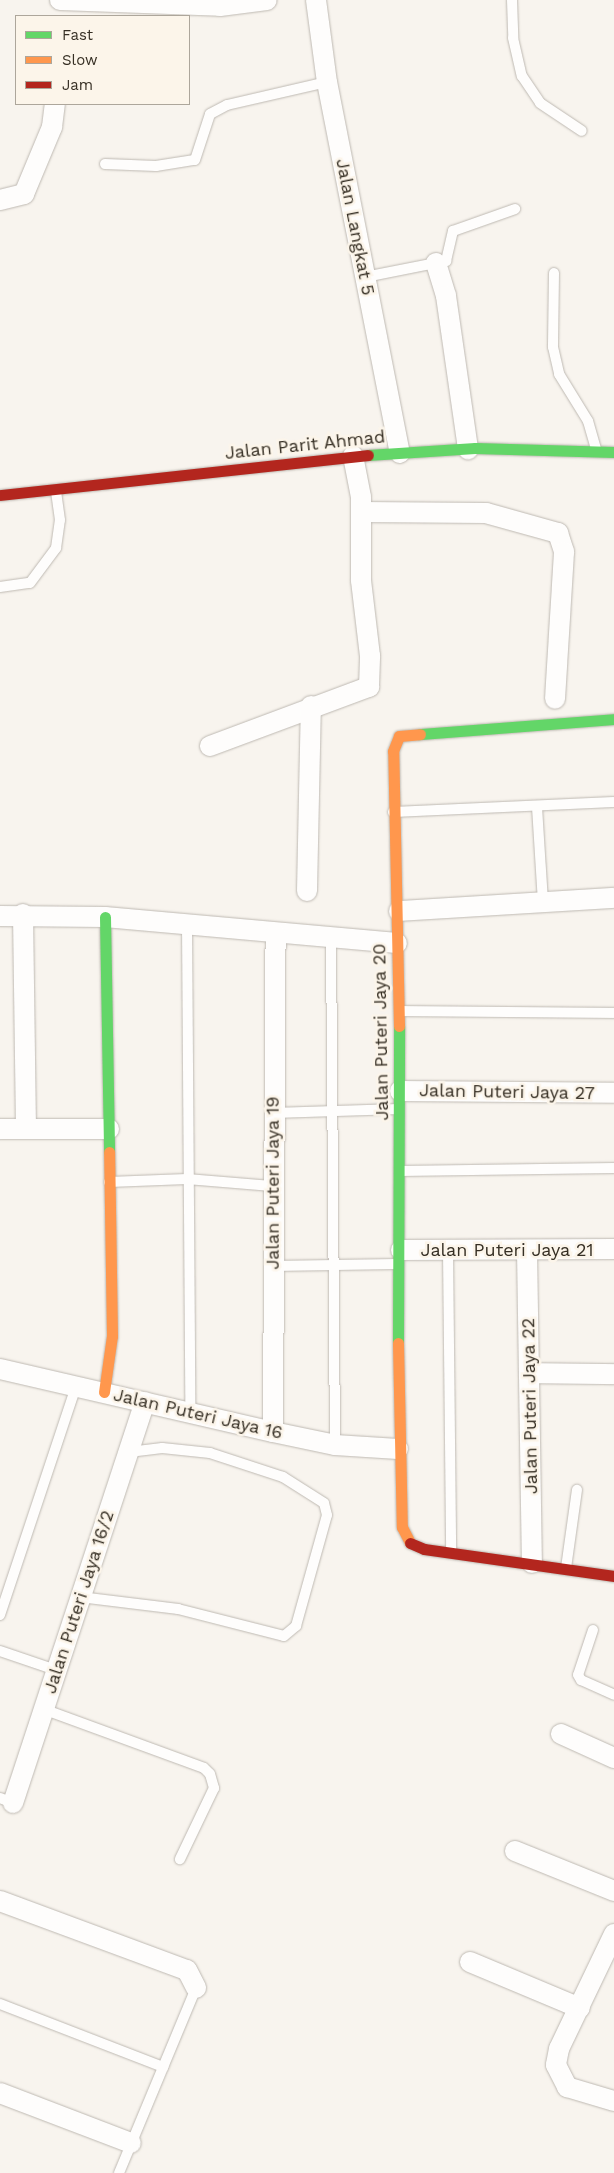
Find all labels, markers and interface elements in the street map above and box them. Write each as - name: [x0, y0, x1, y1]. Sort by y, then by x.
- legend: [15, 15, 190, 105]
- text: Fast: [62, 26, 93, 44]
- text: Slow: [62, 51, 98, 69]
- text: Jam: [62, 76, 93, 94]
- street label: Jalan Langkat 5: [331, 157, 379, 297]
- street label: Jalan Parit Ahmad: [223, 426, 387, 464]
- street label: Jalan Puteri Jaya 20: [369, 943, 393, 1121]
- street label: Jalan Puteri Jaya 27: [419, 1080, 595, 1104]
- street label: Jalan Puteri Jaya 19: [262, 1096, 284, 1270]
- street label: Jalan Puteri Jaya 21: [420, 1239, 594, 1261]
- street label: Jalan Puteri Jaya 22: [518, 1317, 542, 1495]
- street label: Jalan Puteri Jaya 16: [111, 1384, 285, 1444]
- street label: Jalan Puteri Jaya 16/2: [39, 1507, 119, 1697]

